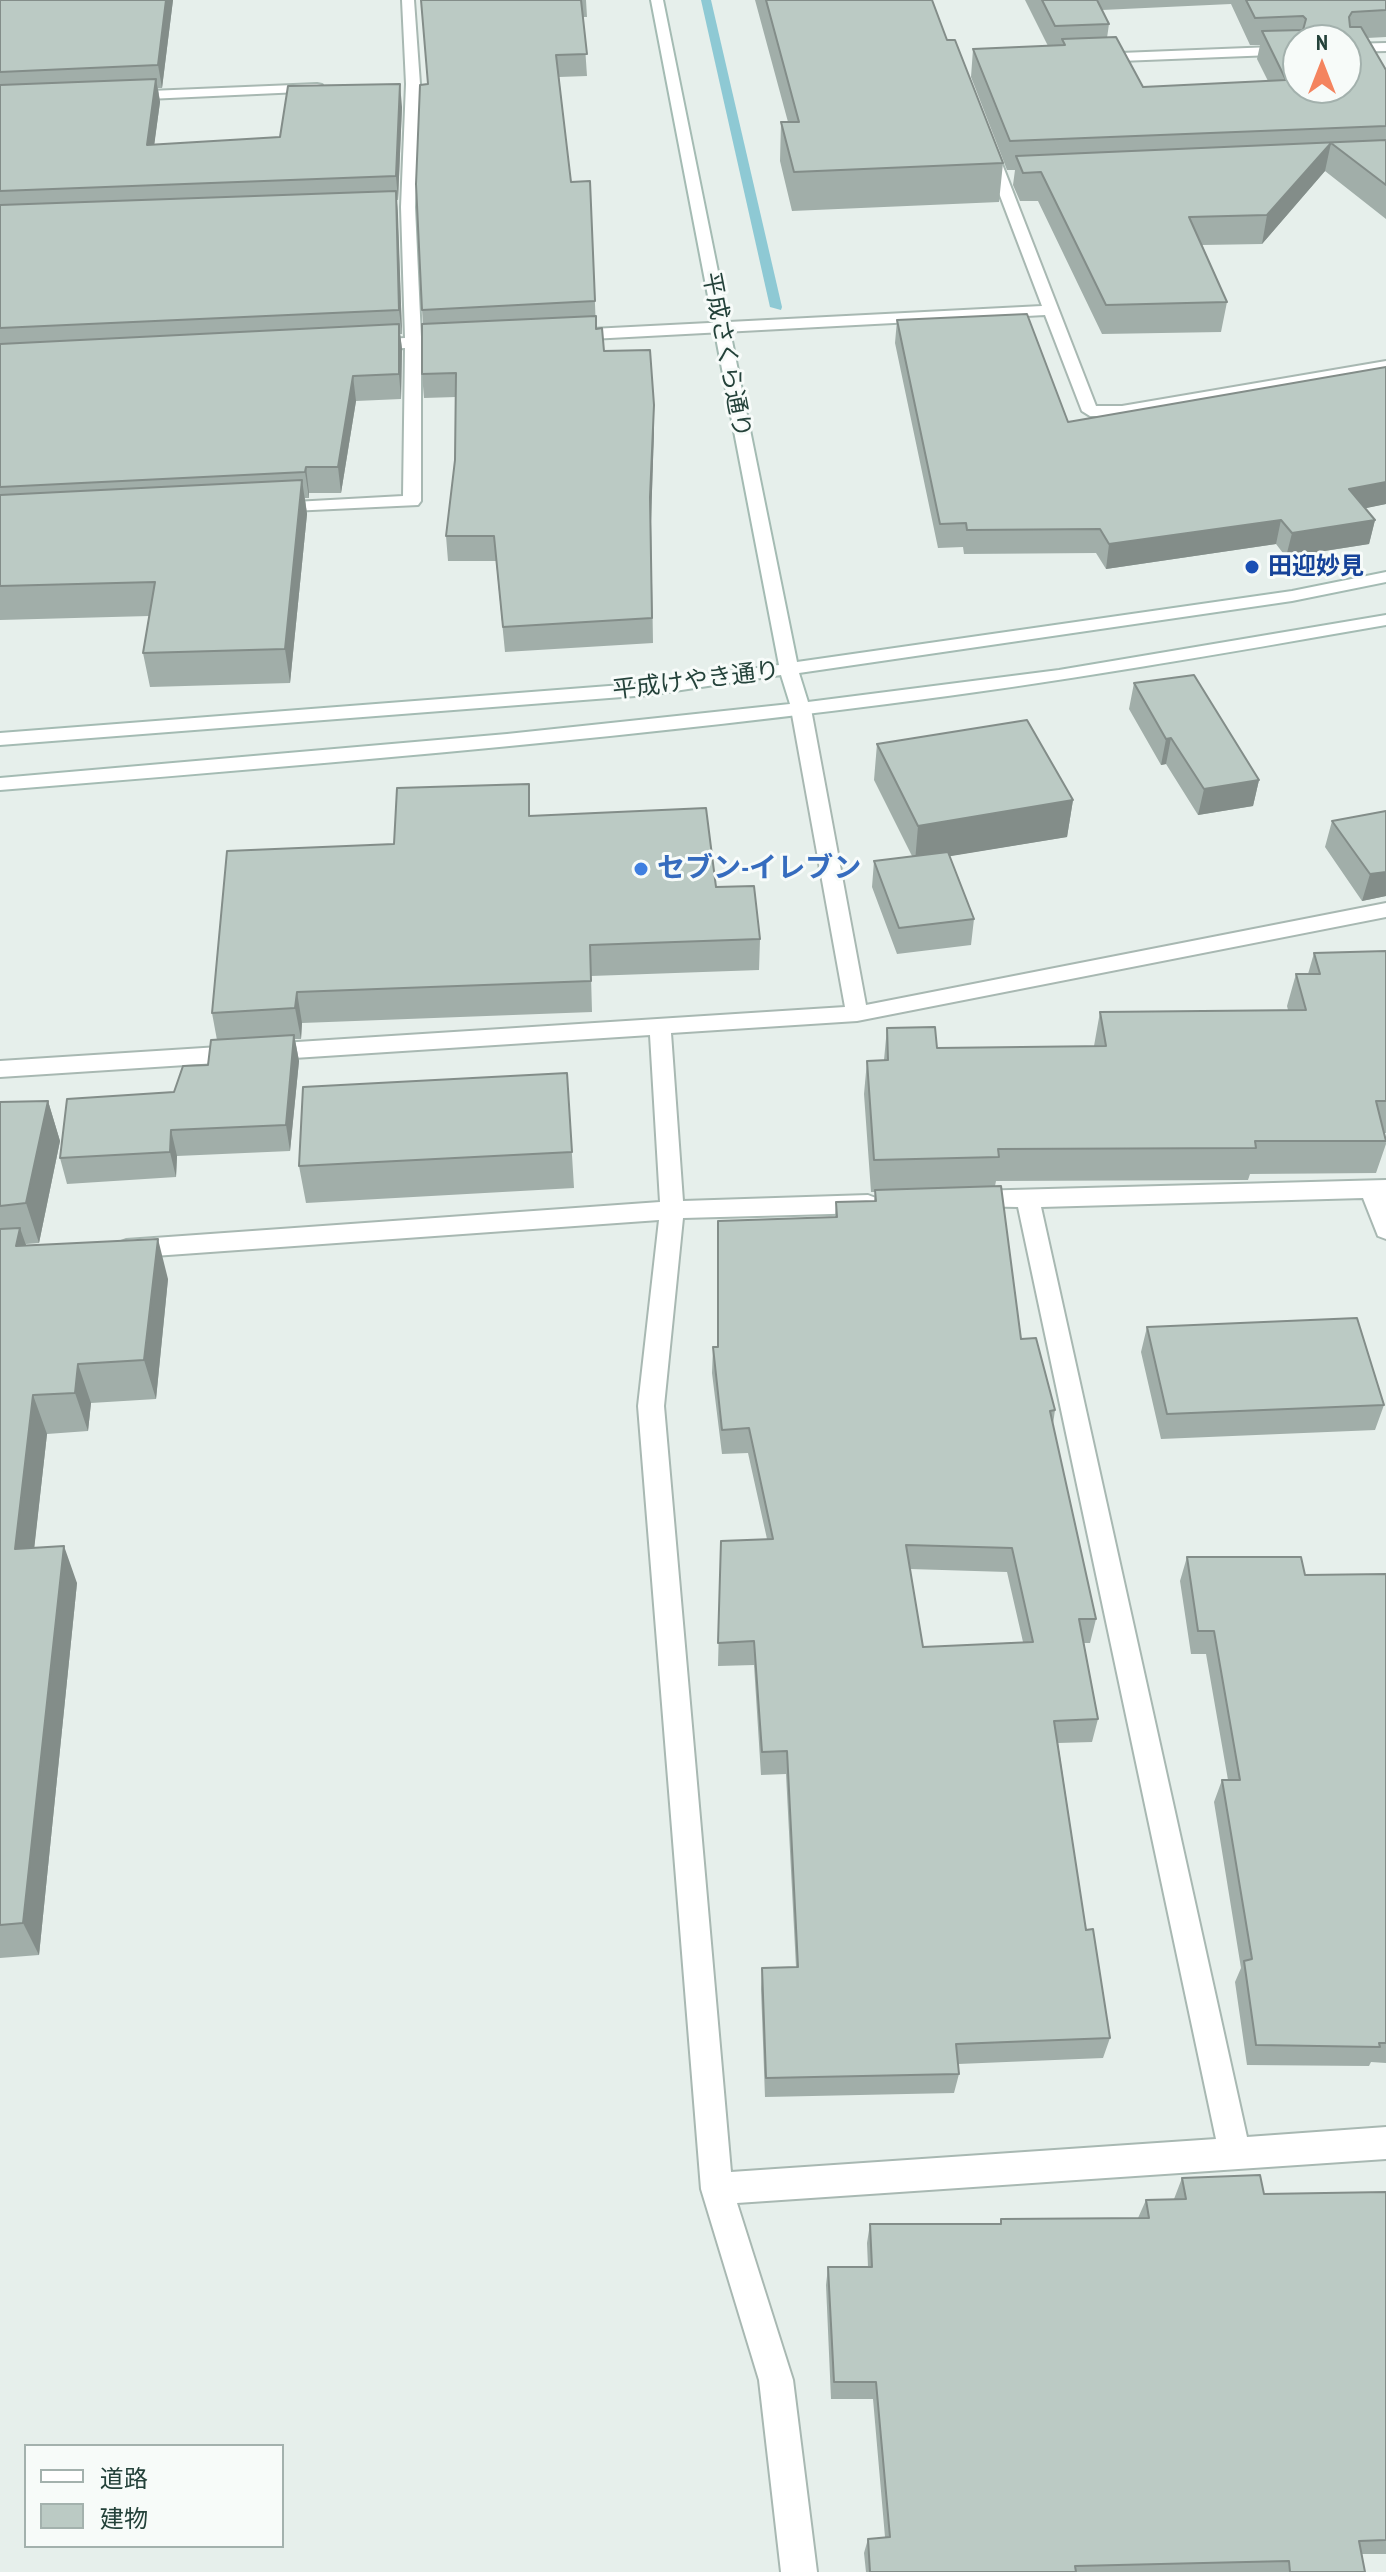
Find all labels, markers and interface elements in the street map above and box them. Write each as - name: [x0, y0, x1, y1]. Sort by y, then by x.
- north arrow: [1282, 24, 1362, 104]
- text: N: [1316, 28, 1328, 56]
- street label: 平成さくら通り: [696, 270, 756, 440]
- place label: 田迎妙見: [1268, 553, 1364, 581]
- marker: 田迎妙見: [1243, 558, 1261, 576]
- street label: 平成けやき通り: [611, 656, 781, 706]
- place label: セブン-イレブン: [657, 852, 861, 886]
- marker: セブン-イレブン: [632, 860, 650, 878]
- legend: [24, 2444, 284, 2548]
- text: 道路: [100, 2463, 148, 2494]
- text: 建物: [100, 2503, 148, 2534]

